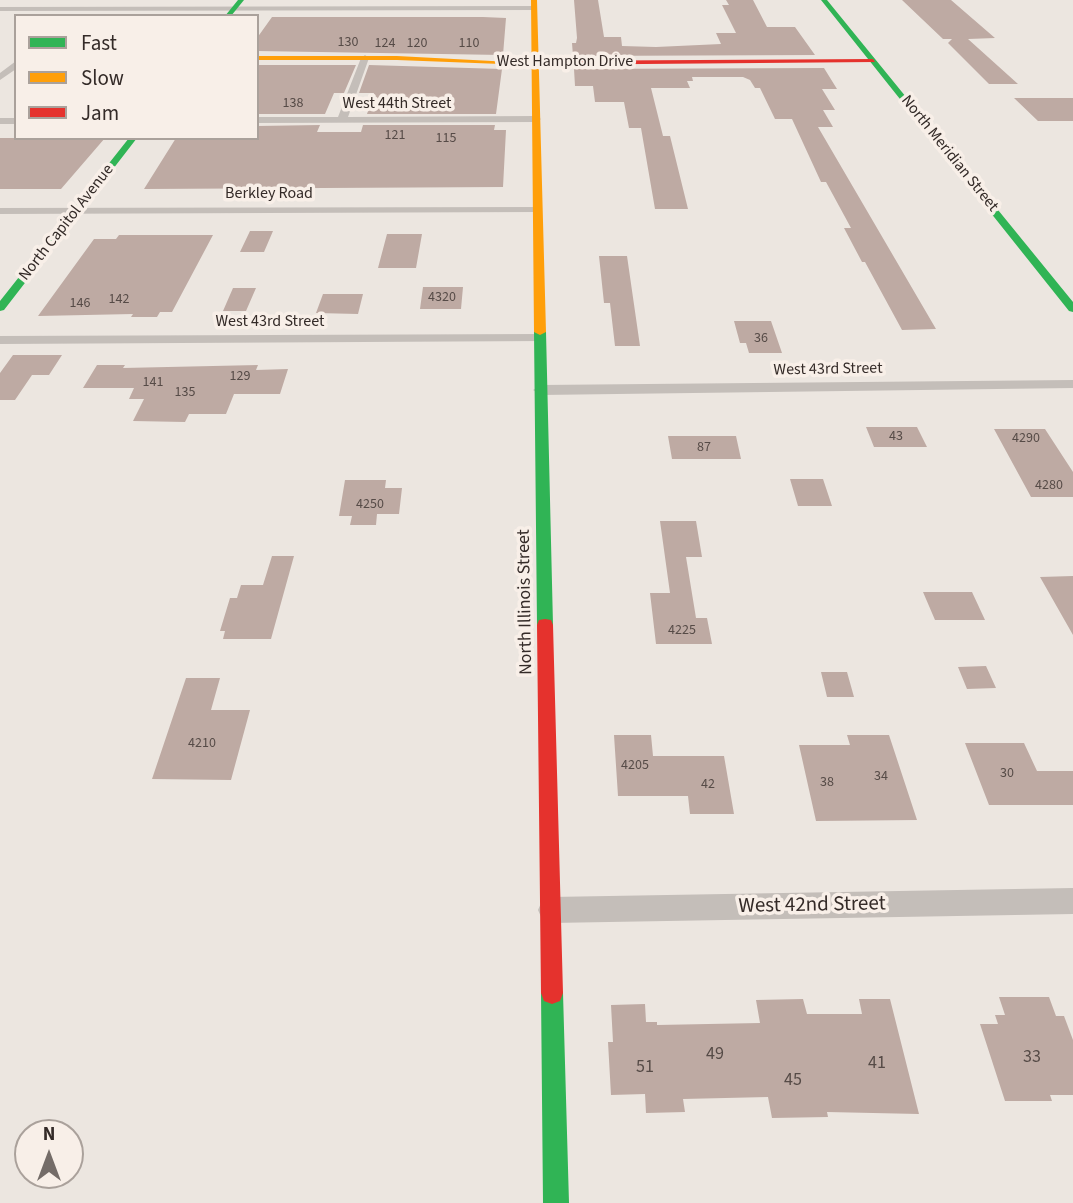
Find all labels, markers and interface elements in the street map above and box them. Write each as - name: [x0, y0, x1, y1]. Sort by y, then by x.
- legend: [14, 14, 259, 140]
- text: Fast: [81, 28, 117, 58]
- house number: 130: [338, 35, 358, 51]
- house number: 124: [375, 36, 395, 52]
- house number: 120: [407, 36, 427, 52]
- house number: 110: [459, 36, 479, 52]
- street label: West Hampton Drive: [497, 52, 633, 72]
- text: Slow: [81, 63, 124, 93]
- street label: North Meridian Street: [896, 92, 1002, 216]
- street label: West 44th Street: [343, 94, 451, 114]
- house number: 138: [283, 96, 303, 112]
- text: Jam: [81, 98, 119, 128]
- house number: 121: [385, 128, 405, 144]
- house number: 115: [436, 131, 456, 147]
- street label: North Capitol Avenue: [16, 161, 118, 285]
- street label: Berkley Road: [225, 184, 313, 204]
- house number: 4320: [428, 290, 456, 306]
- house number: 142: [109, 292, 129, 308]
- house number: 146: [70, 296, 90, 312]
- street label: West 43rd Street: [216, 312, 324, 332]
- house number: 36: [754, 331, 768, 347]
- street label: West 43rd Street: [773, 359, 883, 381]
- house number: 129: [230, 369, 250, 385]
- house number: 141: [143, 375, 163, 391]
- house number: 135: [175, 385, 195, 401]
- house number: 43: [889, 429, 903, 445]
- house number: 4290: [1012, 431, 1040, 447]
- house number: 87: [697, 440, 711, 456]
- house number: 4280: [1035, 478, 1063, 494]
- house number: 4250: [356, 497, 384, 513]
- street label: North Illinois Street: [514, 529, 538, 675]
- house number: 4225: [668, 623, 696, 639]
- house number: 4210: [188, 736, 216, 752]
- house number: 4205: [621, 758, 649, 774]
- house number: 30: [1000, 766, 1014, 782]
- house number: 34: [874, 769, 888, 785]
- house number: 38: [820, 775, 834, 791]
- house number: 42: [701, 777, 715, 793]
- street label: West 42nd Street: [738, 892, 886, 920]
- house number: 49: [706, 1044, 724, 1066]
- house number: 33: [1023, 1047, 1041, 1069]
- house number: 41: [868, 1053, 886, 1075]
- house number: 51: [636, 1057, 654, 1079]
- house number: 45: [784, 1070, 802, 1092]
- north arrow: [14, 1119, 84, 1189]
- text: N: [43, 1121, 55, 1148]

